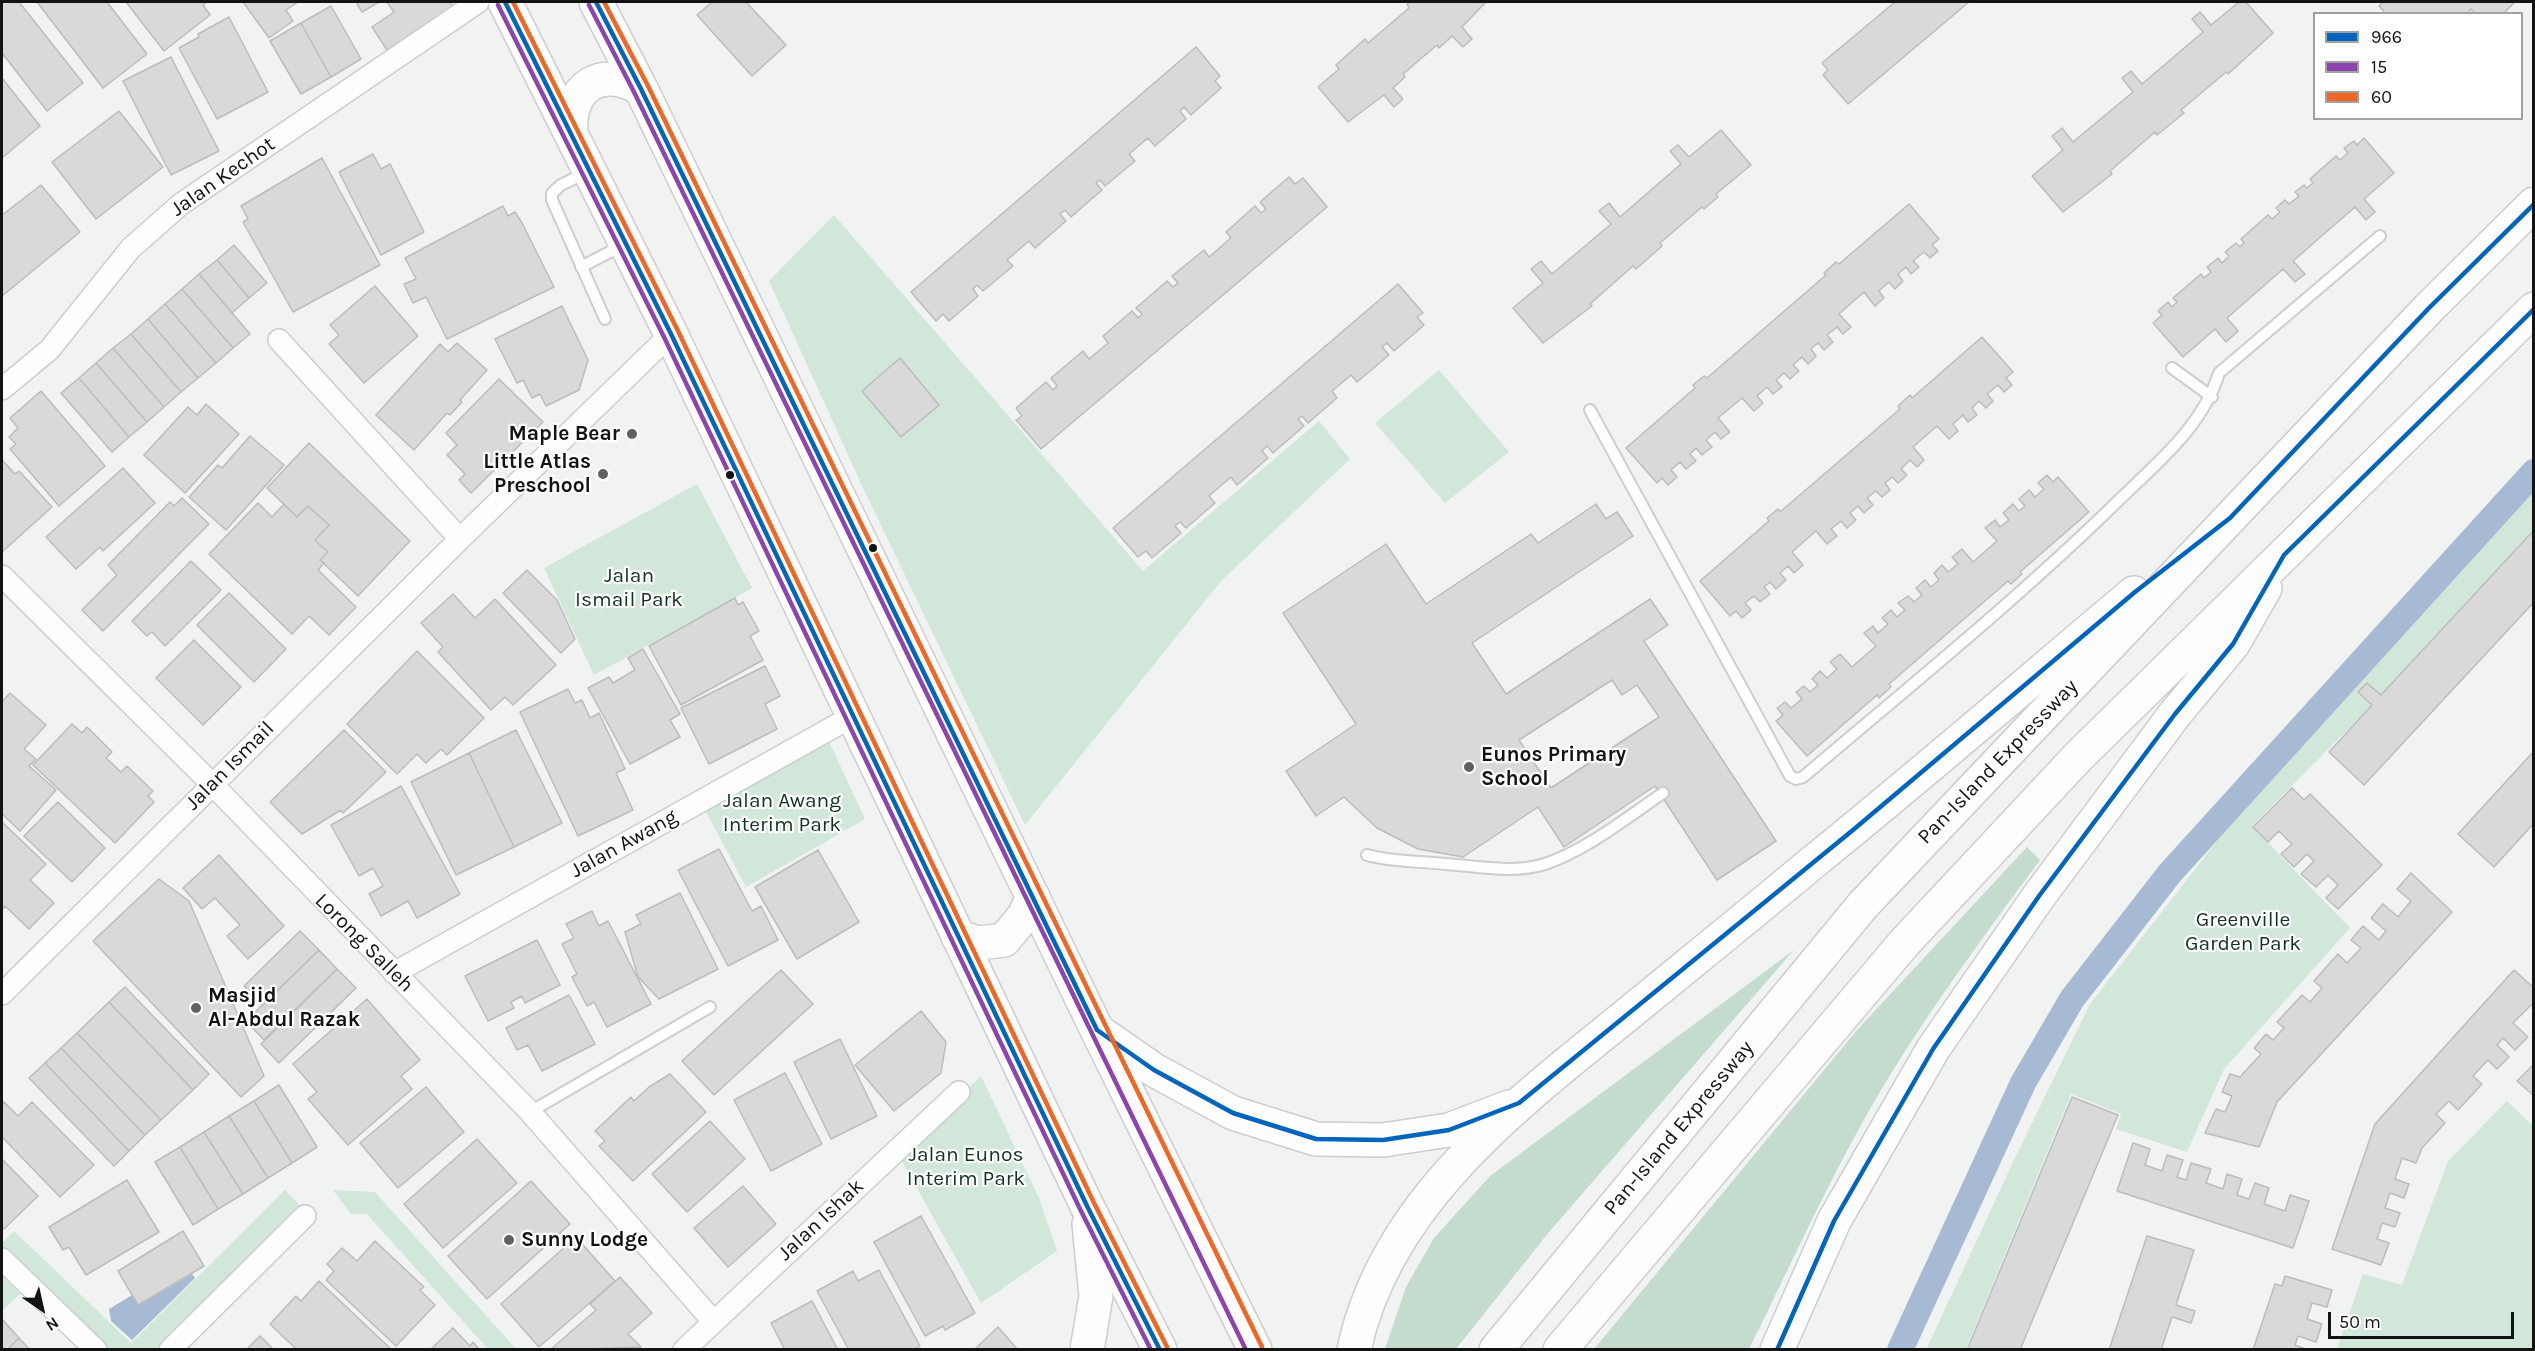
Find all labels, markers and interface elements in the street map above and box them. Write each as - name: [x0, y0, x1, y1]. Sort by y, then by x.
- legend: [2313, 12, 2523, 120]
- text: 966: [2371, 26, 2402, 48]
- text: 15: [2371, 56, 2387, 78]
- text: 60: [2371, 86, 2392, 108]
- street label: Jalan Kechot: [166, 132, 280, 222]
- place label: Maple Bear: [508, 421, 620, 447]
- marker: Maple Bear: [625, 427, 639, 441]
- place label: Little Atlas Preschool: [483, 449, 591, 499]
- marker: Little Atlas Preschool: [596, 467, 610, 481]
- unlabelled marker: [724, 469, 736, 481]
- unlabelled marker: [867, 542, 879, 554]
- park label: Jalan Ismail Park: [575, 563, 683, 613]
- street label: Pan-Island Expressway: [1913, 674, 2083, 850]
- street label: Jalan Ismail: [180, 716, 280, 816]
- place label: Eunos Primary School: [1481, 742, 1626, 792]
- marker: Eunos Primary School: [1462, 760, 1476, 774]
- park label: Jalan Awang Interim Park: [723, 788, 841, 838]
- street label: Jalan Awang: [566, 804, 682, 884]
- street label: Lorong Salleh: [309, 888, 419, 998]
- park label: Greenville Garden Park: [2185, 907, 2301, 957]
- place label: Masjid Al-Abdul Razak: [208, 983, 360, 1033]
- marker: Masjid Al-Abdul Razak: [189, 1001, 203, 1015]
- street label: Pan-Island Expressway: [1599, 1036, 1759, 1220]
- park label: Jalan Eunos Interim Park: [907, 1142, 1025, 1192]
- street label: Jalan Ishak: [773, 1174, 869, 1266]
- place label: Sunny Lodge: [521, 1227, 648, 1253]
- marker: Sunny Lodge: [502, 1233, 516, 1247]
- north arrow: [12, 1279, 72, 1339]
- scale bar: [2331, 1300, 2517, 1338]
- text: 50 m: [2339, 1311, 2381, 1333]
- text: N: [42, 1313, 62, 1335]

